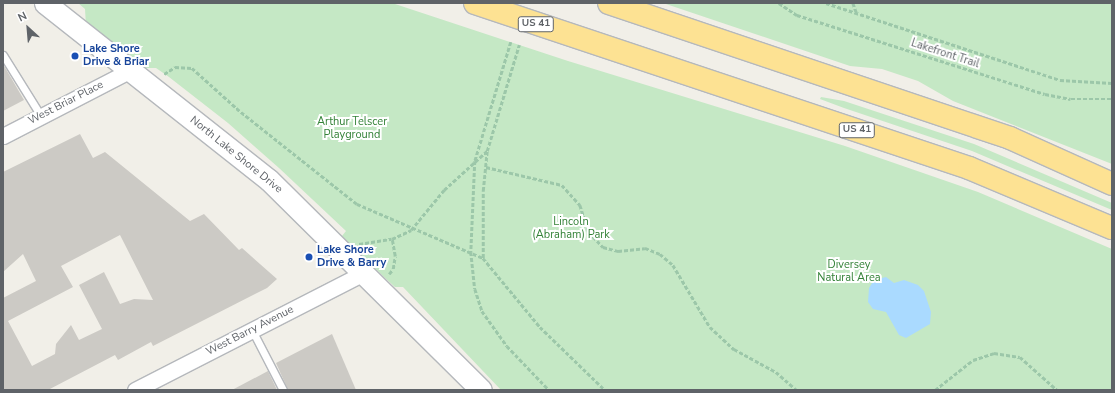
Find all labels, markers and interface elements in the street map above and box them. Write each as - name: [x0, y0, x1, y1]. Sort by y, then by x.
- north arrow: [8, 8, 48, 48]
- text: N: [16, 8, 30, 25]
- road number: US 41: [517, 16, 555, 32]
- street label: Lakefront Trail: [909, 37, 981, 71]
- place label: Lake Shore Drive & Briar: [83, 43, 149, 69]
- marker: Lake Shore Drive & Briar: [70, 51, 80, 61]
- street label: West Briar Place: [26, 78, 106, 128]
- street label: North Lake Shore Drive: [187, 114, 285, 196]
- park label: Arthur Telscer Playground: [317, 116, 387, 142]
- road number: US 41: [838, 122, 876, 138]
- park label: Lincoln (Abraham) Park: [532, 216, 610, 242]
- place label: Lake Shore Drive & Barry: [317, 244, 386, 270]
- marker: Lake Shore Drive & Barry: [304, 252, 314, 262]
- park label: Diversey Natural Area: [817, 259, 881, 285]
- street label: West Barry Avenue: [204, 303, 296, 359]

